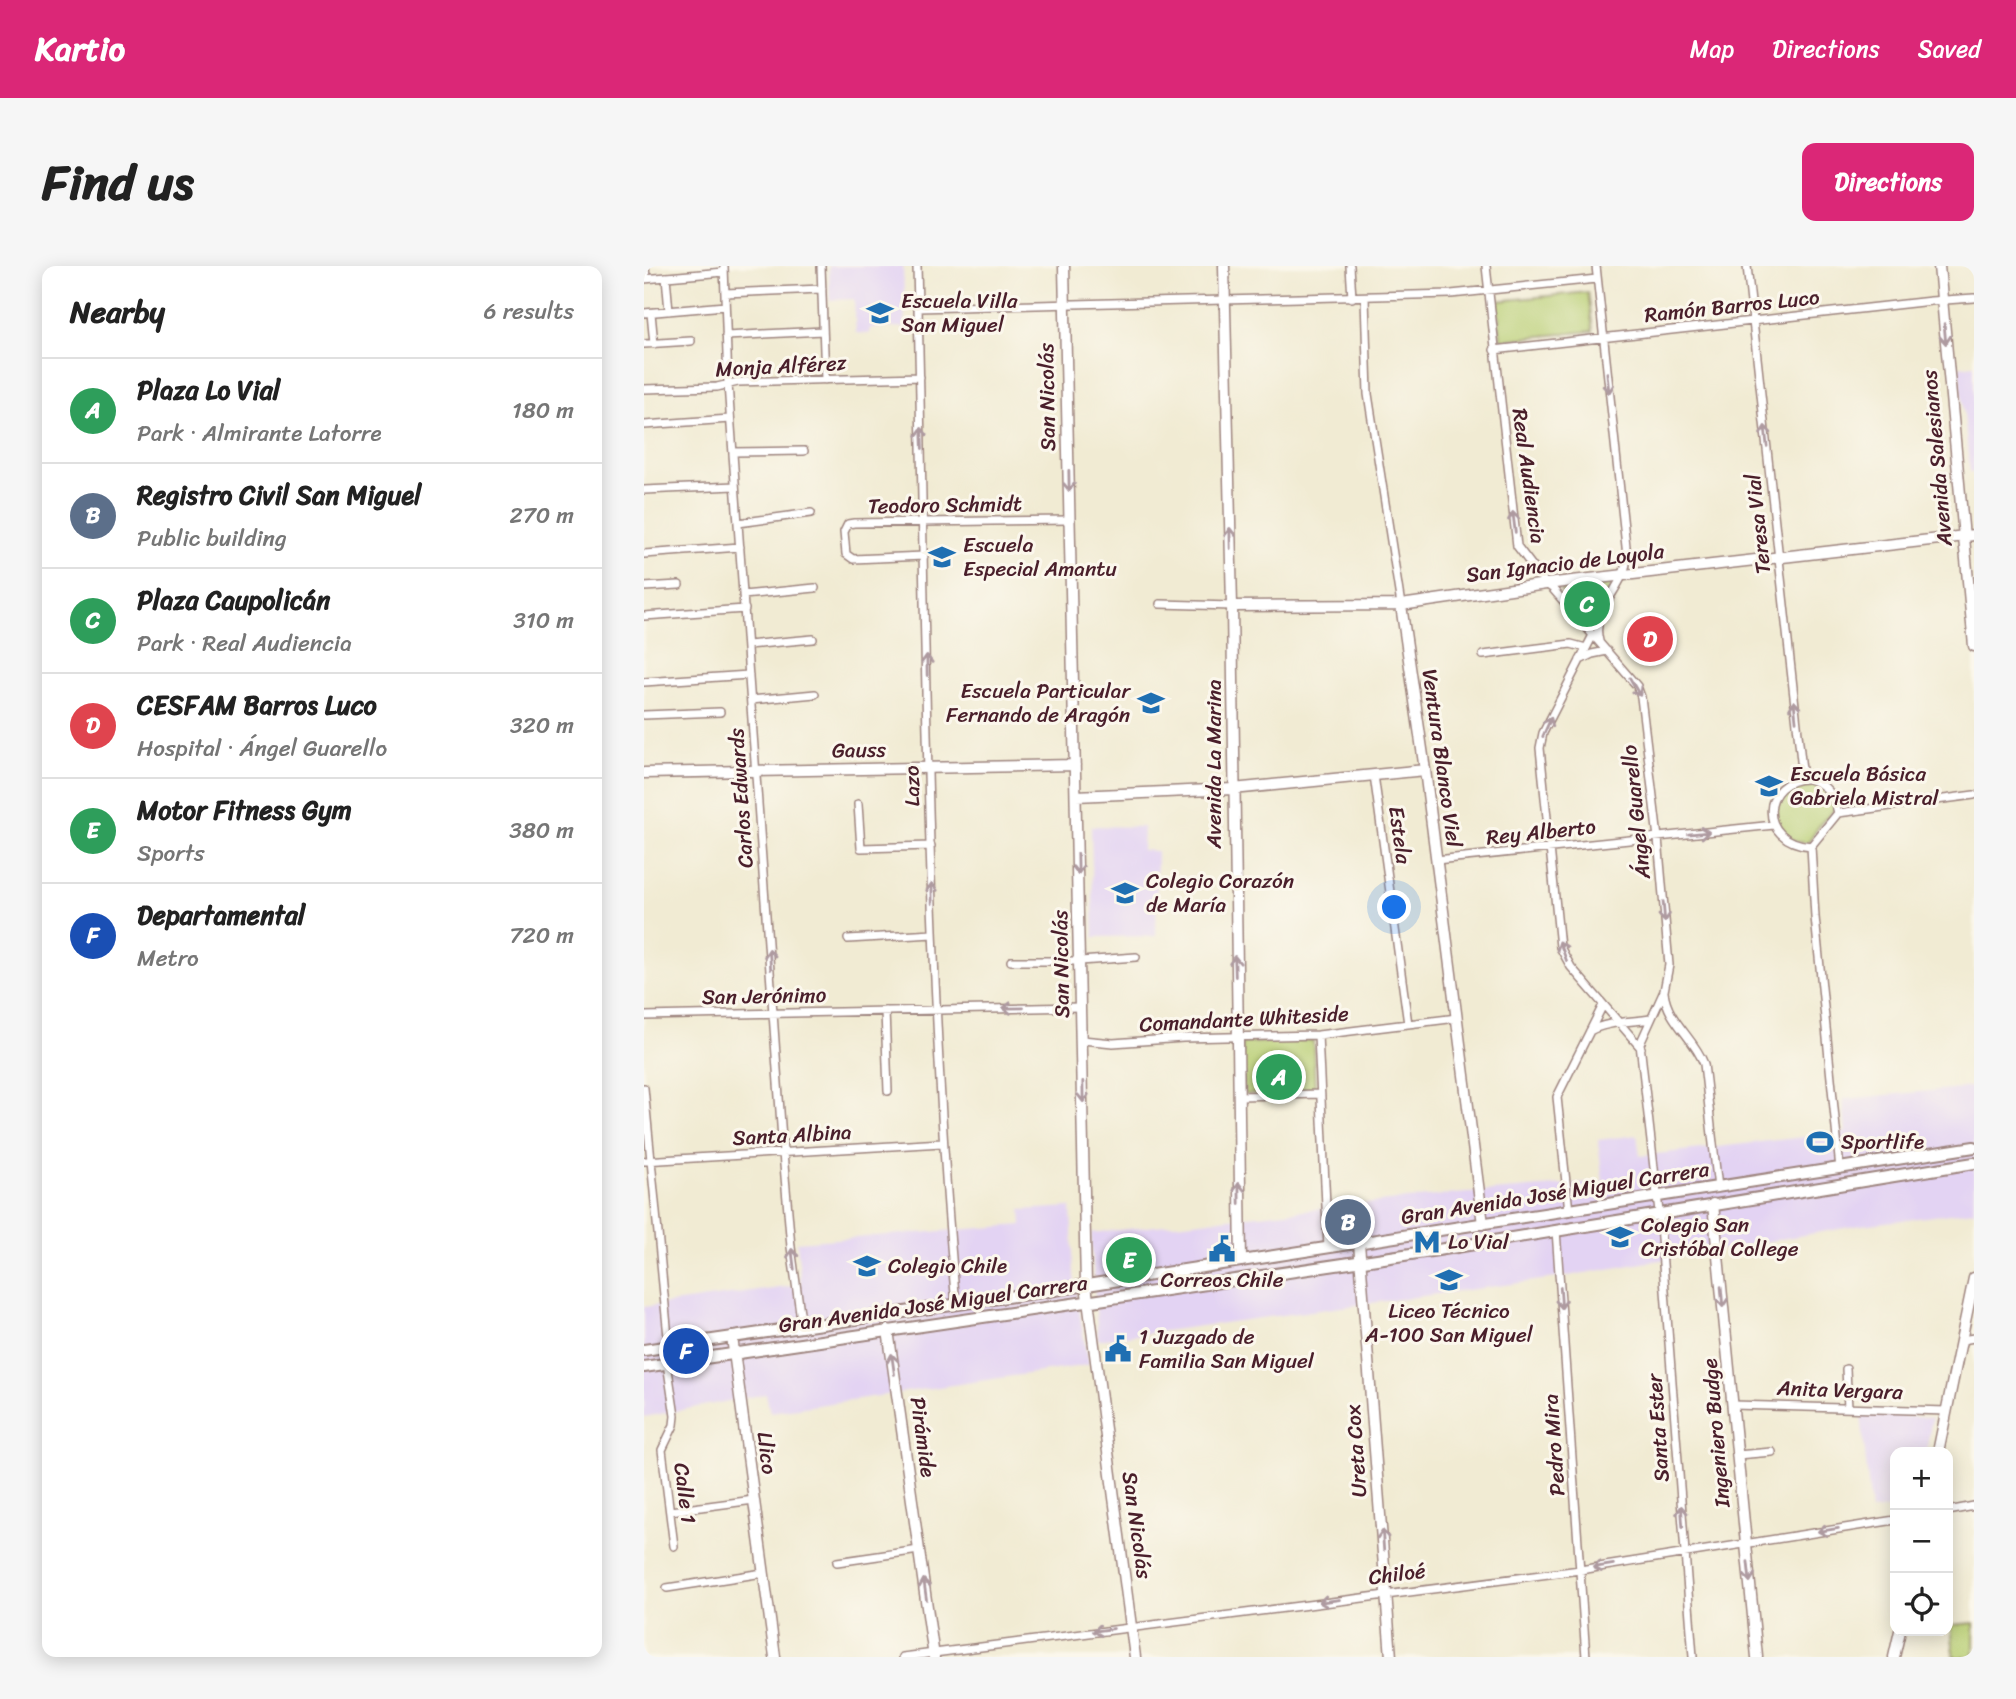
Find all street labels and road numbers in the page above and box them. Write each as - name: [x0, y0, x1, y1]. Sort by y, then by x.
- street label: Ramón Barros Luco: [1643, 278, 1822, 334]
- street label: San Nicolás: [1027, 342, 1067, 451]
- street label: Monja Alférez: [715, 344, 848, 388]
- street label: Avenida Salesianos: [1910, 368, 1964, 549]
- street label: Real Audiencia: [1501, 406, 1557, 547]
- street label: Teresa Vial: [1734, 471, 1782, 576]
- street label: Teodoro Schmidt: [868, 485, 1022, 525]
- street label: San Ignacio de Loyola: [1464, 532, 1667, 594]
- street label: Ventura Blanco Viel: [1411, 667, 1473, 850]
- street label: Avenida La Marina: [1195, 679, 1233, 850]
- street label: Carlos Edwards: [717, 726, 765, 869]
- street label: Gauss: [832, 731, 887, 769]
- street label: Ángel Guarello: [1610, 743, 1662, 882]
- street label: Lazo: [893, 765, 931, 807]
- street label: Estela: [1377, 804, 1423, 867]
- street label: Rey Alberto: [1484, 807, 1598, 857]
- street label: San Nicolás: [1041, 909, 1081, 1018]
- street label: San Jerónimo: [701, 976, 827, 1016]
- street label: Comandante Whiteside: [1138, 995, 1350, 1043]
- street label: Santa Albina: [731, 1113, 853, 1157]
- street label: Gran Avenida José Miguel Carrera: [1398, 1150, 1712, 1236]
- street label: Gran Avenida José Miguel Carrera: [776, 1263, 1090, 1344]
- street label: Ingeniero Budge: [1691, 1357, 1742, 1510]
- street label: Anita Vergara: [1775, 1369, 1904, 1411]
- street label: Santa Ester: [1635, 1371, 1681, 1483]
- street label: Pedro Mira: [1531, 1392, 1577, 1497]
- street label: Pirámide: [899, 1394, 947, 1480]
- street label: Ureta Cox: [1334, 1403, 1378, 1499]
- street label: Llico: [746, 1430, 788, 1477]
- street label: Calle 1: [662, 1460, 708, 1526]
- street label: San Nicolás: [1111, 1469, 1163, 1582]
- street label: Chiloé: [1366, 1552, 1428, 1596]

